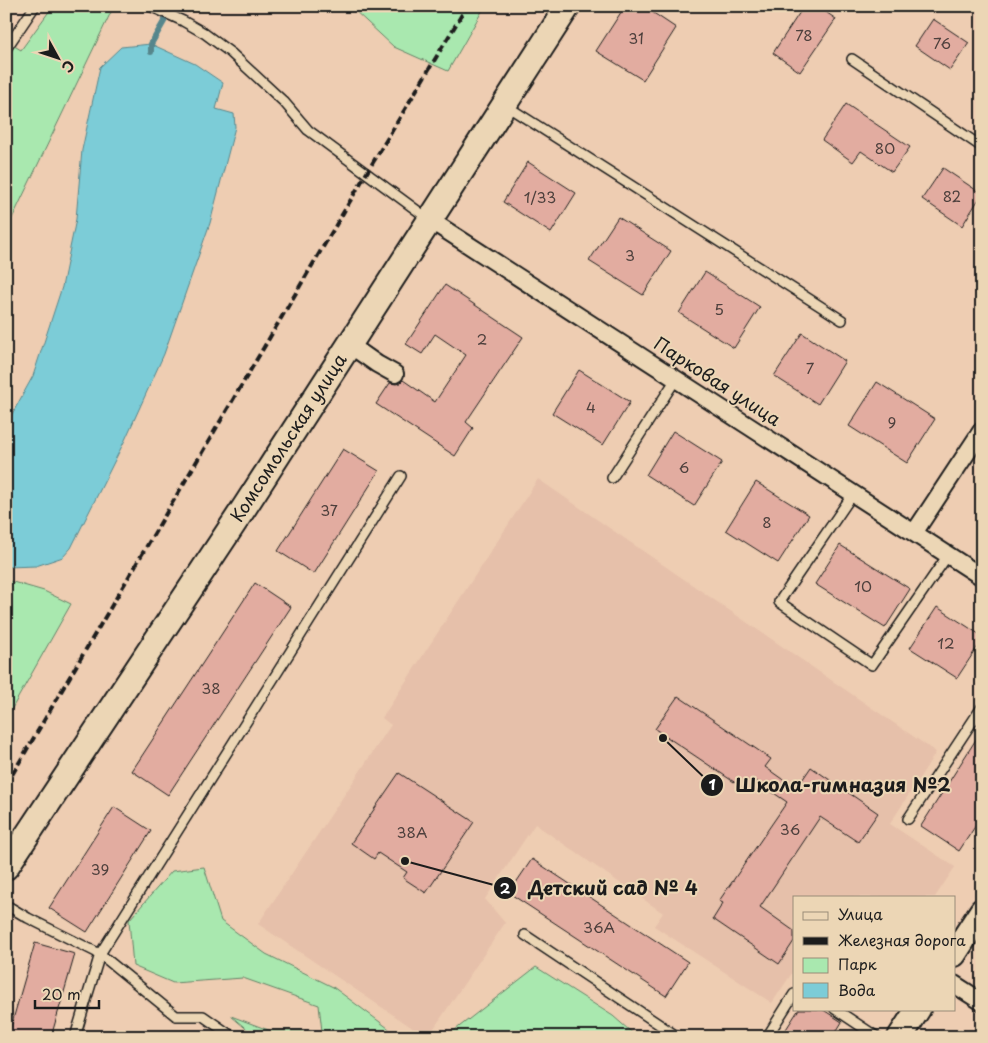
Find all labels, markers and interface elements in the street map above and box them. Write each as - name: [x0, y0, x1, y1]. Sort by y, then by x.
- house number: 78: [795, 23, 813, 46]
- house number: 31: [628, 26, 644, 49]
- house number: 76: [933, 31, 951, 54]
- north arrow: [32, 32, 82, 82]
- text: С: [57, 56, 80, 77]
- house number: 80: [875, 136, 895, 159]
- house number: 82: [943, 184, 961, 207]
- house number: 1/33: [524, 185, 556, 208]
- house number: 3: [625, 243, 635, 266]
- house number: 5: [714, 297, 724, 320]
- house number: 2: [477, 327, 487, 350]
- street label: Парковая улица: [649, 330, 787, 432]
- street label: Комсомольская улица: [223, 347, 353, 527]
- house number: 7: [806, 356, 815, 379]
- house number: 4: [586, 395, 596, 418]
- house number: 9: [888, 410, 896, 433]
- house number: 6: [679, 455, 689, 478]
- house number: 37: [320, 498, 338, 521]
- house number: 8: [762, 510, 772, 533]
- house number: 10: [854, 574, 872, 597]
- house number: 12: [937, 631, 955, 654]
- house number: 38: [201, 676, 221, 699]
- callout: Школа-гимназия №2: [700, 768, 960, 802]
- text: Школа-гимназия №2: [735, 770, 951, 798]
- text: 1: [708, 772, 716, 795]
- house number: 36: [780, 817, 800, 840]
- house number: 38А: [397, 820, 427, 843]
- house number: 39: [91, 857, 109, 880]
- callout: Детский сад № 4: [492, 871, 708, 905]
- text: Детский сад № 4: [527, 873, 698, 901]
- text: 2: [500, 876, 511, 899]
- legend: [793, 896, 956, 1010]
- text: Улица: [838, 902, 883, 925]
- house number: 36А: [583, 915, 615, 938]
- text: Железная дорога: [838, 928, 966, 951]
- text: Парк: [838, 952, 877, 975]
- scale bar: [35, 978, 99, 1010]
- text: Вода: [838, 978, 876, 1001]
- text: 20 m: [42, 982, 81, 1005]

